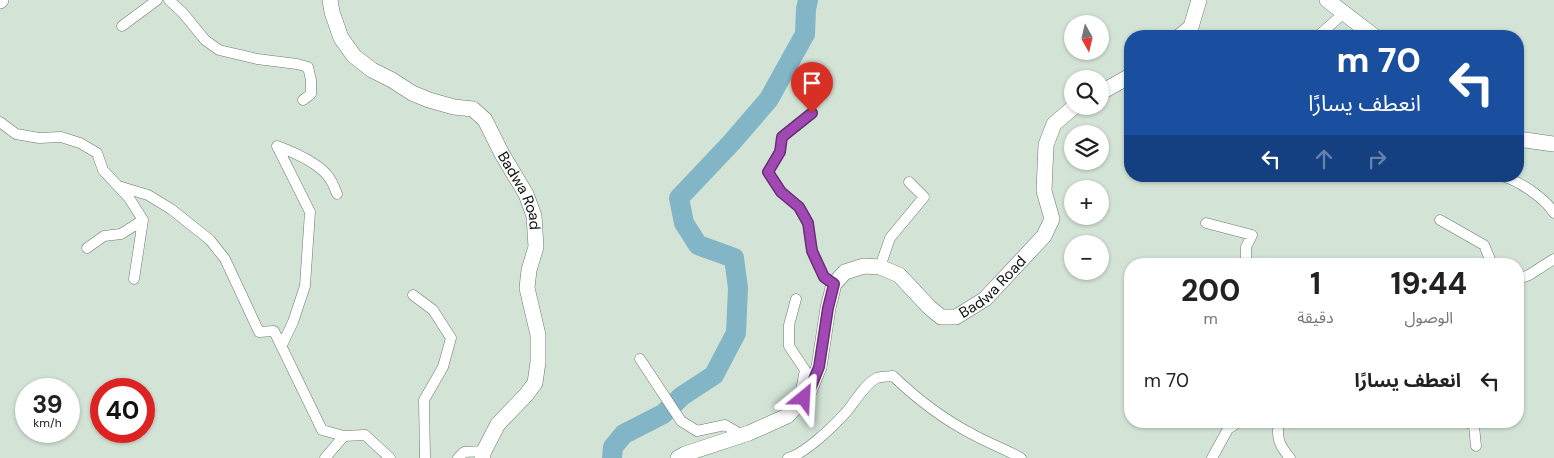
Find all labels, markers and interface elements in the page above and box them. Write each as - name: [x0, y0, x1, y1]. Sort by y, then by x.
- north arrow: [1064, 15, 1109, 60]
- map controls: [1064, 15, 1109, 280]
- text: 70 m: [1337, 37, 1421, 83]
- icon: left: [1439, 50, 1504, 115]
- pin: [791, 62, 833, 113]
- icon: arrive: [798, 69, 826, 97]
- button: search: [1064, 70, 1109, 115]
- text: انعطف يسارًا: [1308, 89, 1421, 118]
- button: layers: [1064, 125, 1109, 170]
- icon: left: [1257, 145, 1285, 173]
- icon: ahead: [1310, 145, 1338, 173]
- icon: right: [1363, 145, 1391, 173]
- street label: Badwa Road: [493, 148, 545, 230]
- button: +: [1064, 180, 1109, 225]
- button: −: [1064, 235, 1109, 280]
- street label: Badwa Road: [955, 251, 1031, 323]
- text: 1: [1310, 264, 1321, 303]
- text: 19:44: [1391, 264, 1467, 303]
- text: 200: [1181, 271, 1240, 310]
- text: دقيقة: [1297, 307, 1334, 328]
- text: الوصول: [1405, 307, 1453, 328]
- text: m: [1203, 308, 1218, 329]
- icon: left: [1476, 367, 1504, 395]
- text: 70 m: [1144, 368, 1189, 393]
- text: انعطف يسارًا: [1354, 368, 1461, 393]
- position arrow: [777, 371, 829, 423]
- speed limit sign: 40: [90, 378, 155, 443]
- text: 39: [32, 388, 63, 421]
- text: km/h: [33, 415, 62, 431]

